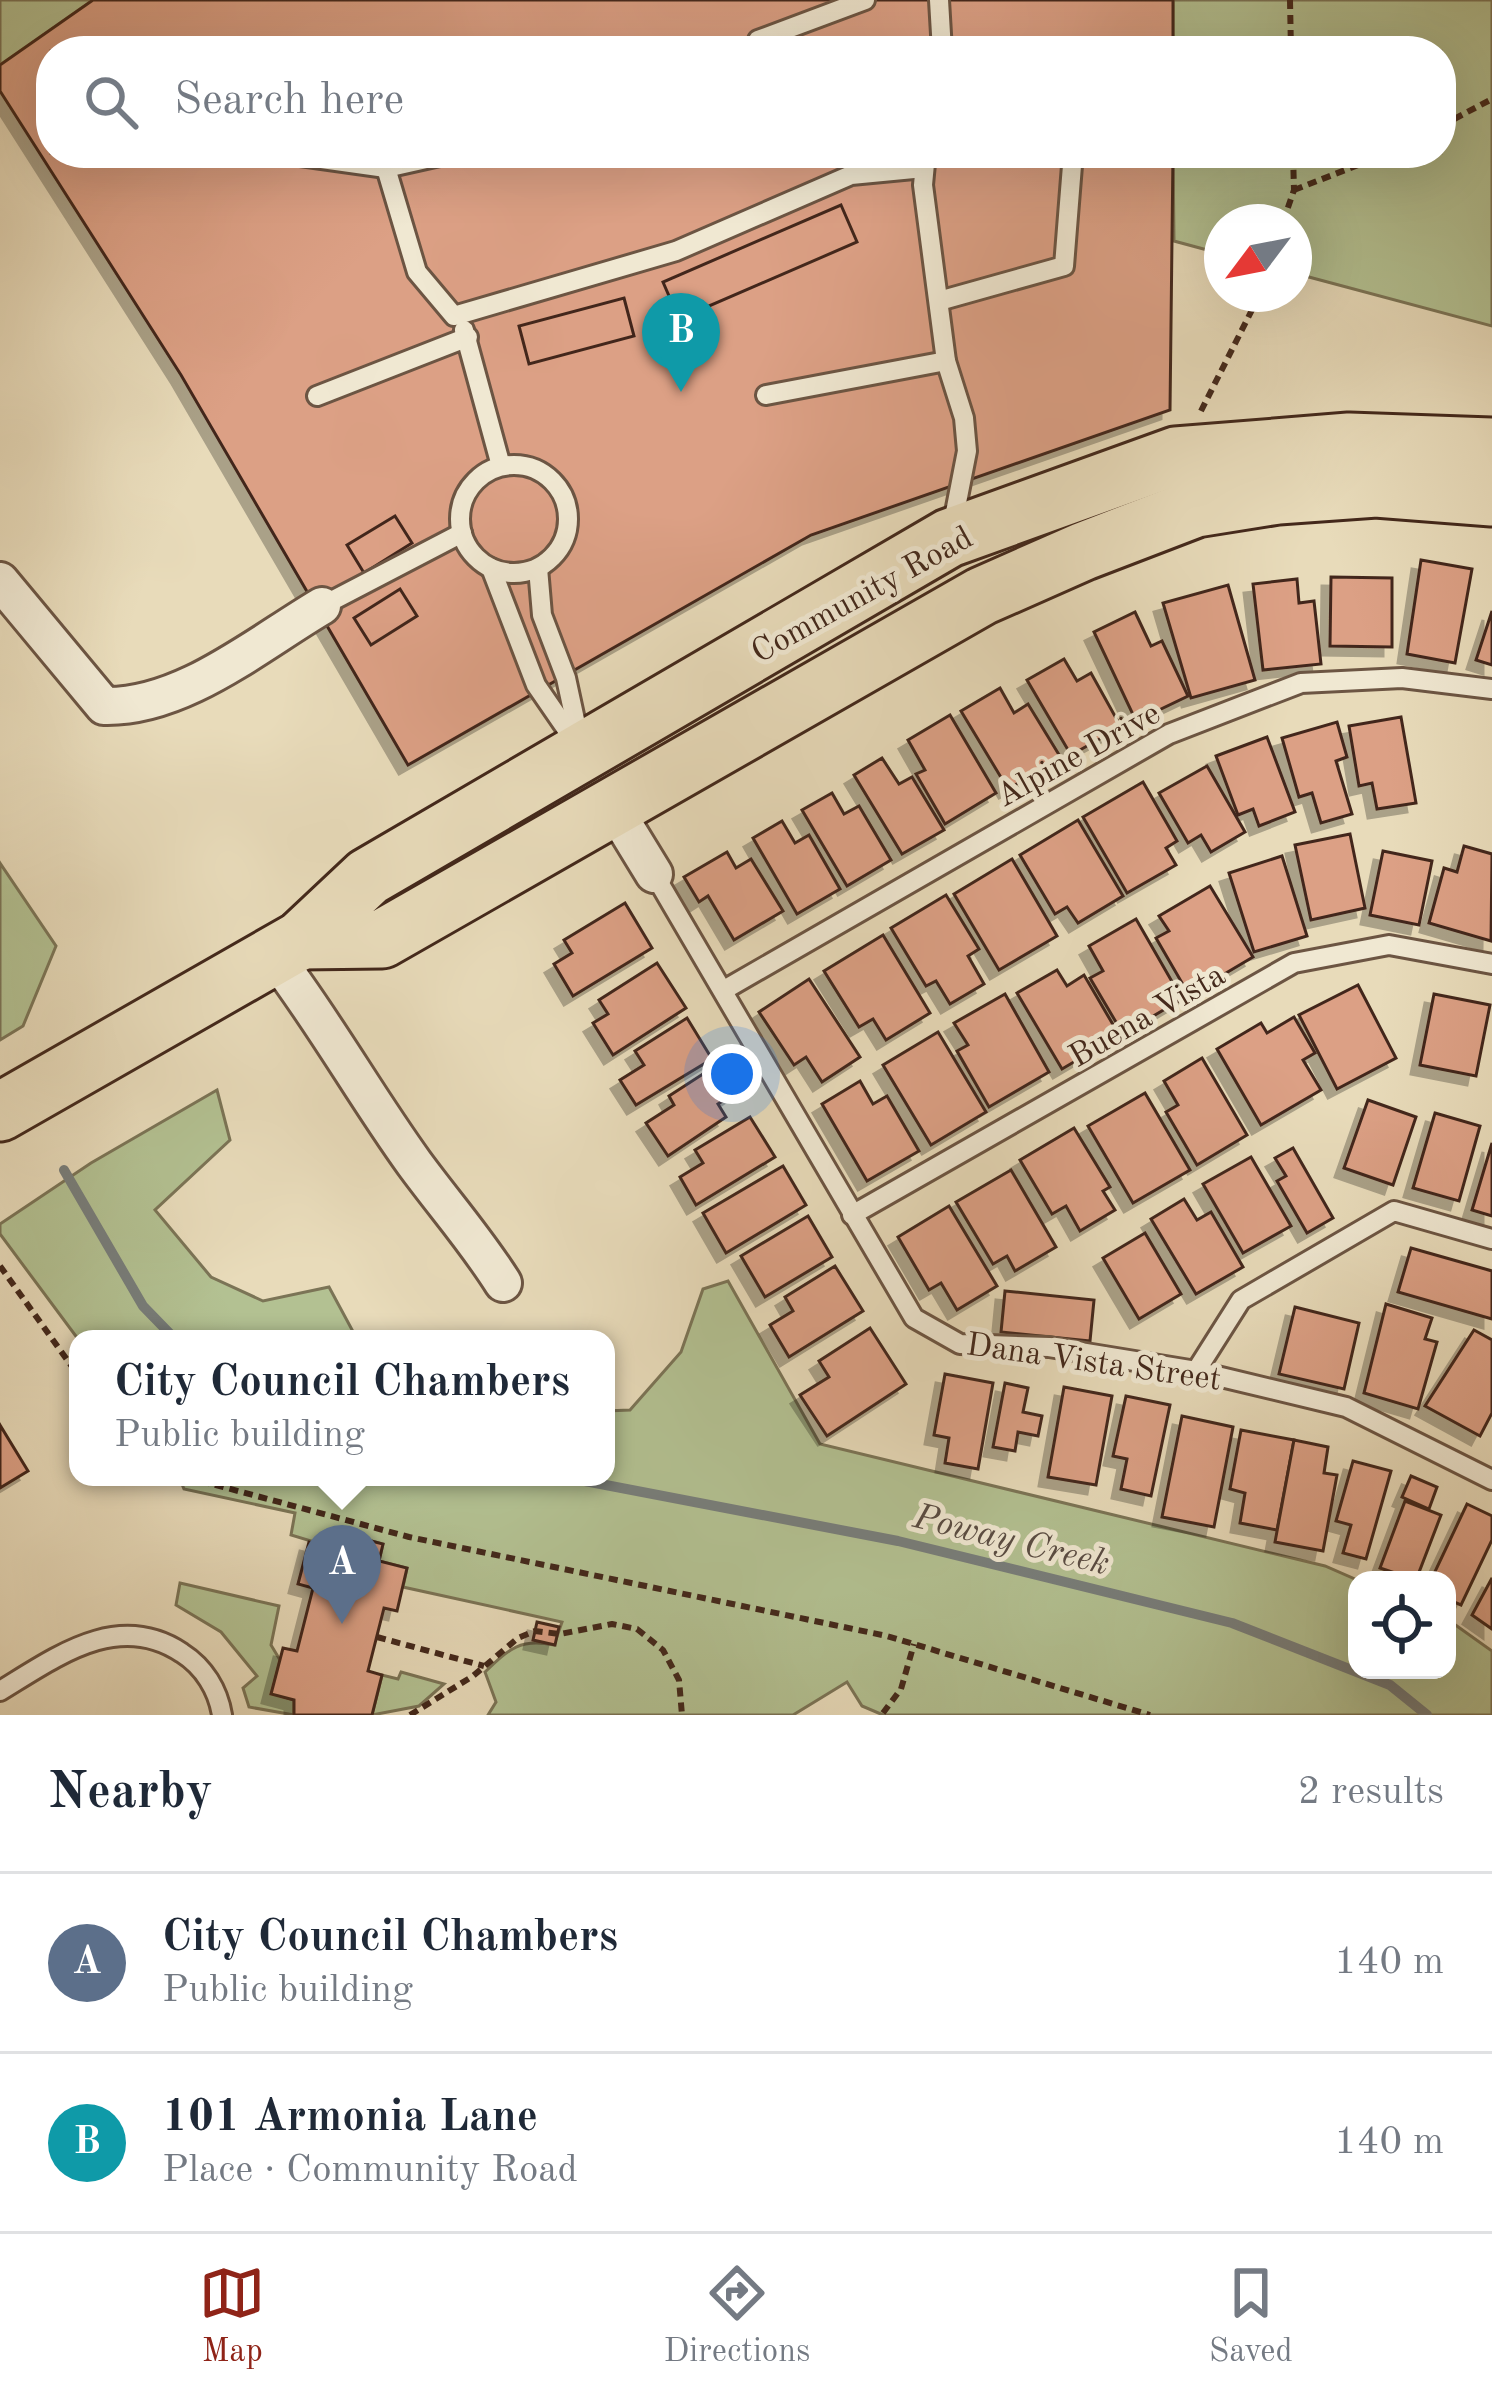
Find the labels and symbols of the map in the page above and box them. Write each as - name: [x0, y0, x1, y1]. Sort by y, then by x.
- north arrow: [1204, 204, 1312, 312]
- pin: B: [642, 293, 720, 392]
- street label: Community Road: [747, 522, 979, 670]
- street label: Alpine Drive: [991, 698, 1166, 815]
- street label: Buena Vista: [1064, 959, 1231, 1075]
- your location: [702, 1044, 762, 1104]
- street label: Dana Vista Street: [964, 1329, 1223, 1398]
- water label: Poway Creek: [908, 1499, 1113, 1584]
- pin: A: [303, 1525, 381, 1624]

